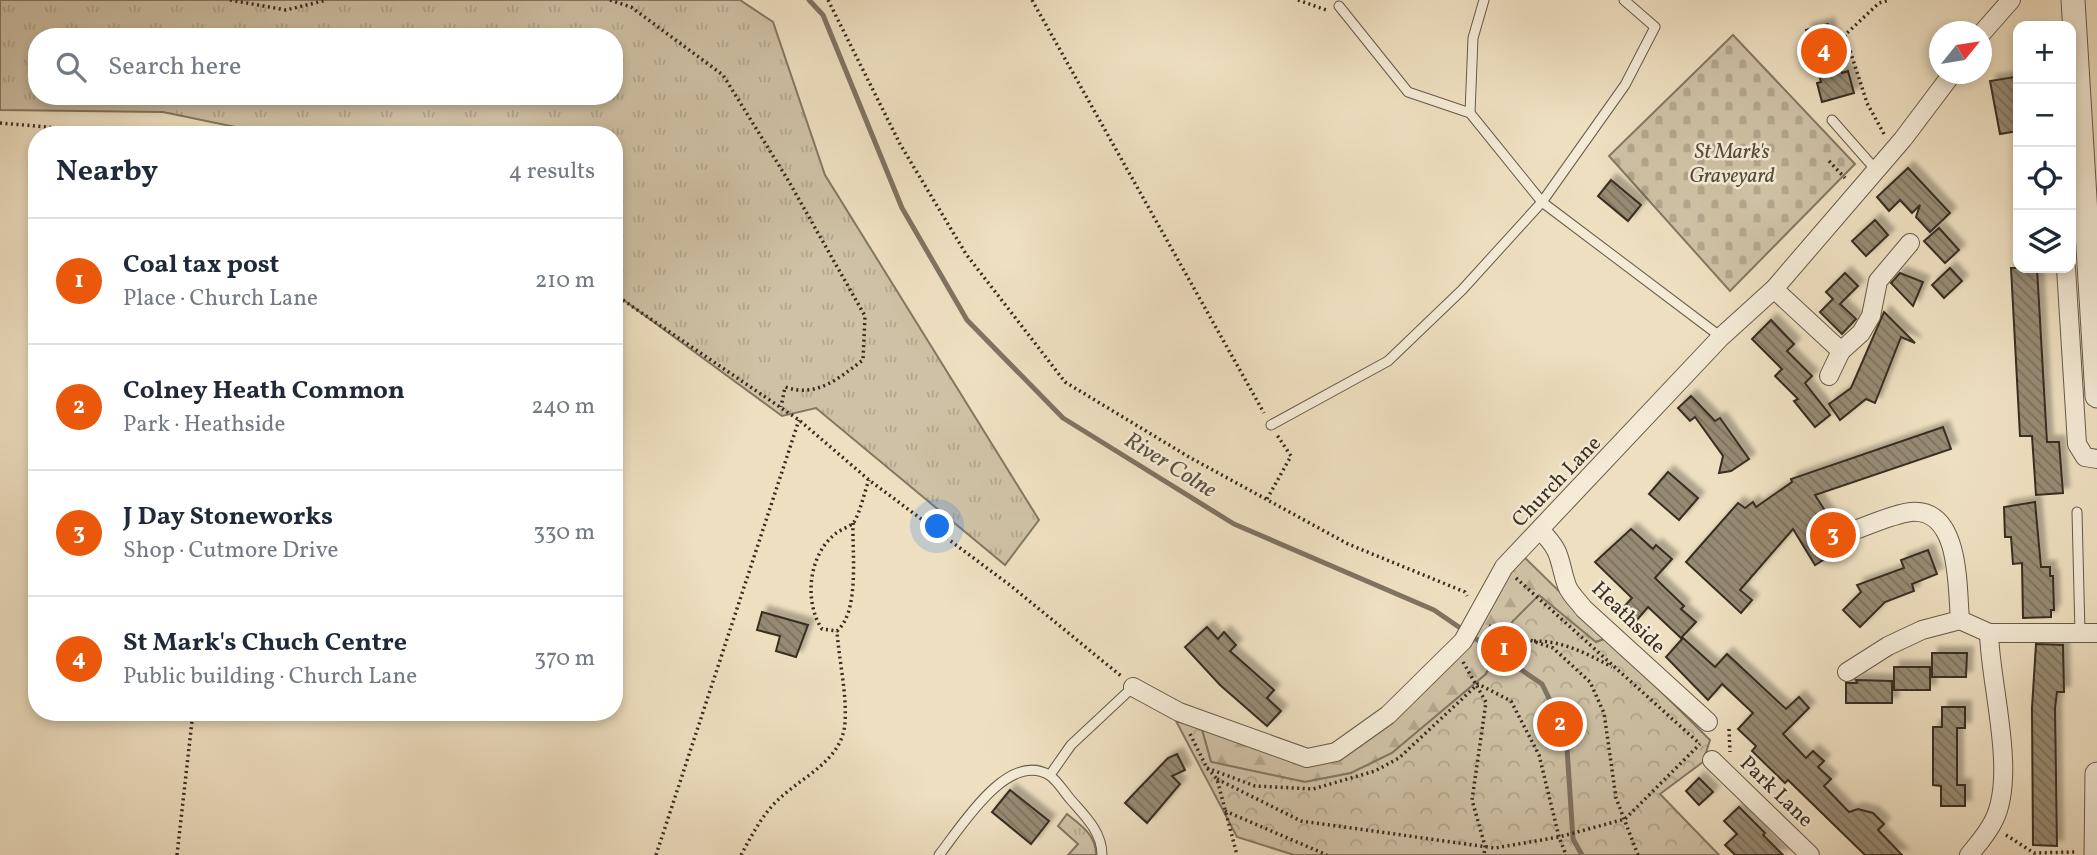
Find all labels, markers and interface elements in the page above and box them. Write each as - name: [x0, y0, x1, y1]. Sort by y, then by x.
- north arrow: [1929, 21, 1992, 84]
- map controls: [2013, 21, 2076, 273]
- button: +: [2013, 21, 2076, 84]
- pin: 4: [1801, 25, 1847, 77]
- search box: [28, 28, 623, 105]
- icon: search: [52, 48, 90, 86]
- text: Search here: [108, 49, 241, 85]
- button: −: [2013, 84, 2076, 147]
- park label: St Mark's Graveyard: [1689, 138, 1775, 191]
- button: locate: [2013, 147, 2076, 210]
- text: Nearby: [56, 151, 158, 193]
- text: 4 results: [509, 156, 595, 188]
- button: layers: [2013, 210, 2076, 273]
- text: Coal tax post: [123, 247, 279, 283]
- text: 1: [74, 265, 84, 297]
- text: 210 m: [535, 265, 595, 297]
- text: Place · Church Lane: [123, 283, 318, 315]
- text: Colney Heath Common: [123, 373, 405, 409]
- text: 2: [73, 391, 85, 423]
- text: 240 m: [531, 391, 595, 423]
- text: Park · Heathside: [123, 409, 285, 441]
- water label: River Colne: [1118, 425, 1223, 507]
- street label: Church Lane: [1506, 430, 1608, 534]
- text: J Day Stoneworks: [123, 499, 333, 535]
- your location: [920, 509, 954, 543]
- pin: 3: [1810, 509, 1856, 561]
- text: 3: [73, 517, 85, 549]
- text: 330 m: [533, 517, 595, 549]
- text: Shop · Cutmore Drive: [123, 535, 339, 567]
- street label: Heathside: [1584, 575, 1671, 661]
- pin: 1: [1481, 623, 1527, 675]
- text: St Mark's Chuch Centre: [123, 625, 407, 661]
- text: 4: [72, 643, 86, 675]
- text: 370 m: [534, 643, 595, 675]
- text: Public building · Church Lane: [123, 661, 417, 693]
- pin: 2: [1537, 698, 1583, 750]
- street label: Park Lane: [1733, 750, 1819, 834]

